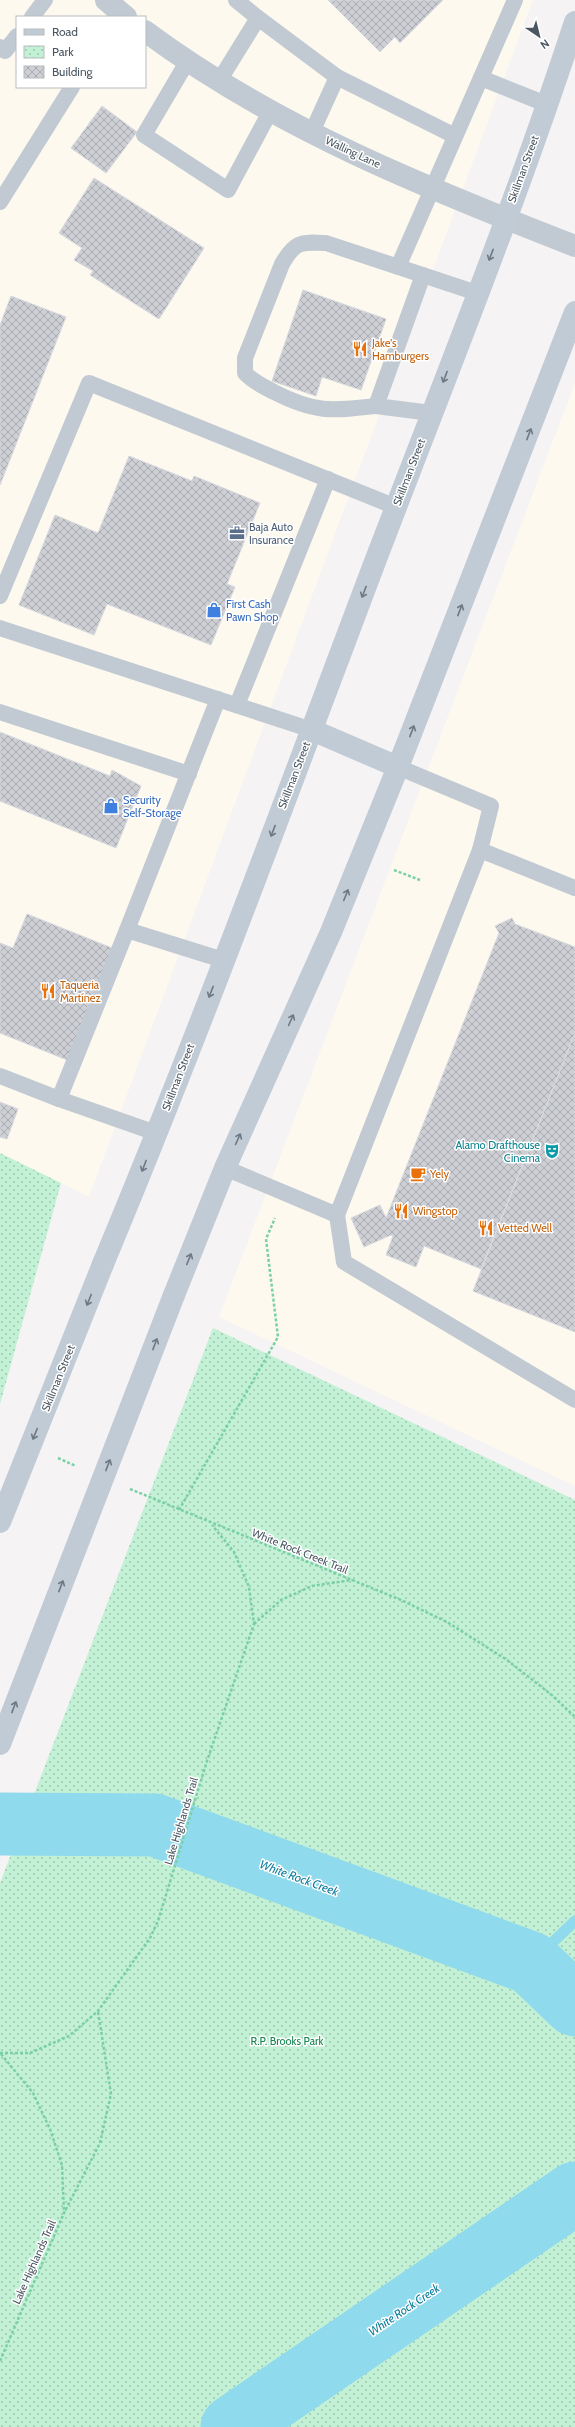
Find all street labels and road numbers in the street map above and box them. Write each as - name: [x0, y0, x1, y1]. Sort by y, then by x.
- street label: Walling Lane: [323, 133, 383, 171]
- street label: Skillman Street: [504, 133, 542, 205]
- street label: Skillman Street: [390, 436, 428, 507]
- street label: Skillman Street: [275, 739, 313, 810]
- street label: Skillman Street: [159, 1041, 197, 1112]
- street label: Skillman Street: [38, 1342, 78, 1413]
- street label: White Rock Creek Trail: [250, 1525, 351, 1577]
- street label: Lake Highlands Trail: [161, 1775, 201, 1866]
- street label: Lake Highlands Trail: [9, 2217, 59, 2306]

